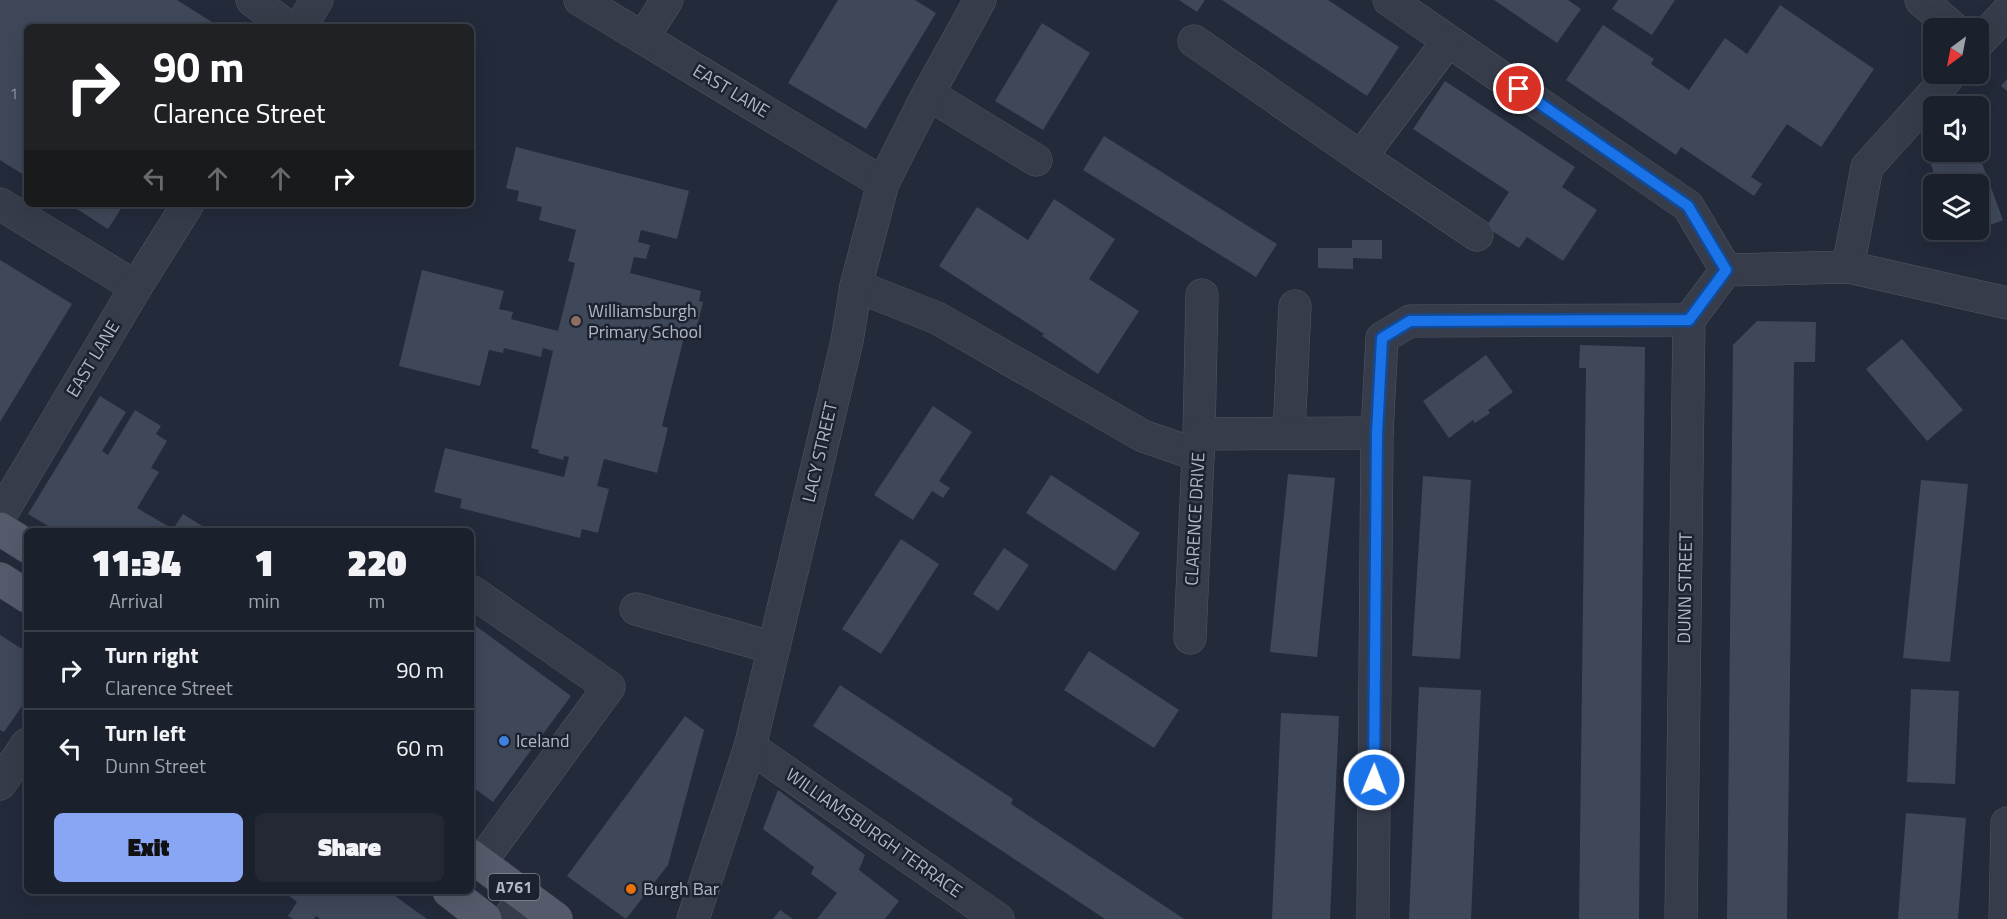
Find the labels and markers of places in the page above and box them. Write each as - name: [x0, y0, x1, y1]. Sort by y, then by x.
- pin: [1493, 63, 1544, 114]
- place label: Williamsburgh Primary School: [588, 297, 702, 345]
- marker: Williamsburgh Primary School: [569, 314, 583, 328]
- place label: Iceland: [516, 727, 570, 754]
- marker: Iceland: [497, 734, 511, 748]
- place label: Burgh Bar: [643, 875, 719, 902]
- marker: Burgh Bar: [624, 882, 638, 896]

